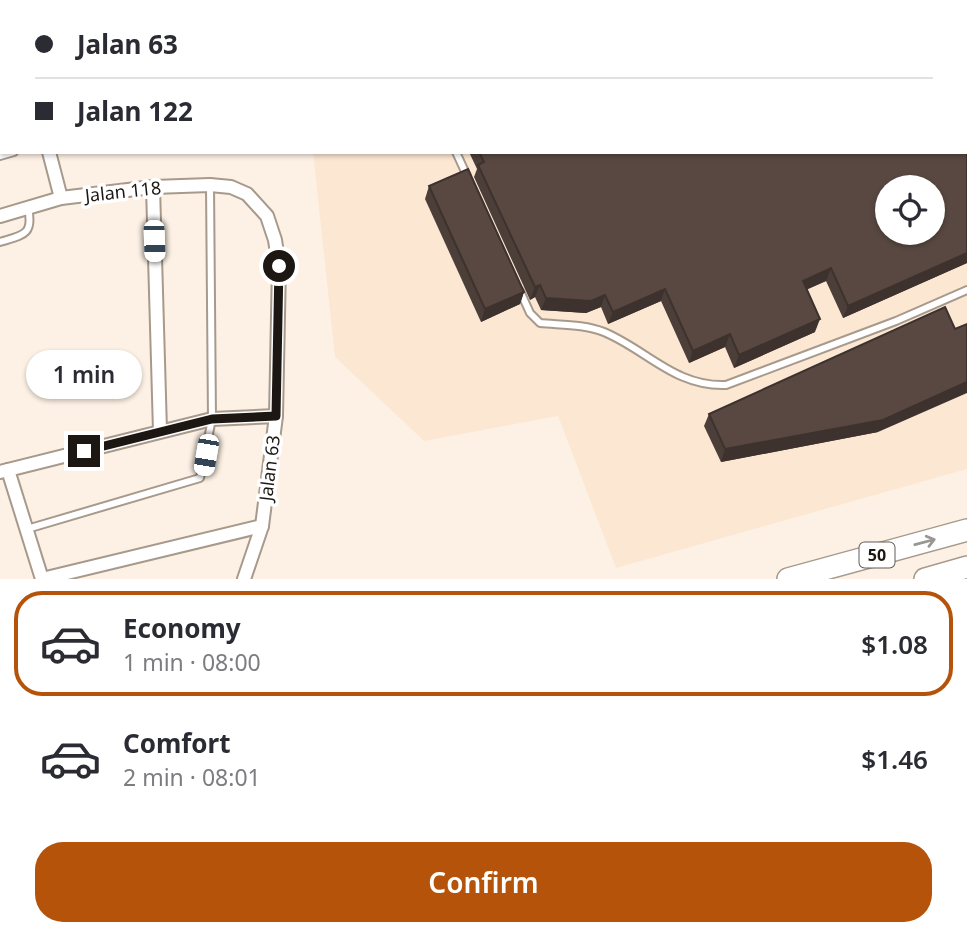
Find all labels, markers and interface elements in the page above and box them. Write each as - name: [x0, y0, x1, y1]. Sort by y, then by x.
- text: Jalan 63: [77, 26, 178, 62]
- text: Jalan 122: [77, 93, 193, 129]
- street label: Jalan 118: [82, 175, 162, 207]
- map controls: [875, 175, 945, 245]
- button: locate: [875, 175, 945, 245]
- car: [143, 220, 166, 262]
- route start: [263, 250, 295, 282]
- callout: 1 min: [26, 350, 142, 398]
- text: 1 min: [53, 358, 115, 390]
- car: [193, 432, 220, 478]
- street label: Jalan 63: [253, 434, 285, 504]
- route end: [68, 435, 100, 467]
- one-way arrow: [913, 535, 936, 548]
- road number: 50: [860, 542, 894, 568]
- text: Economy: [123, 610, 241, 646]
- icon: car: [39, 612, 102, 675]
- text: $1.08: [861, 626, 928, 662]
- text: 1 min · 08:00: [123, 646, 261, 678]
- text: Comfort: [123, 725, 231, 761]
- icon: car: [39, 727, 102, 790]
- text: $1.46: [861, 741, 928, 777]
- text: 2 min · 08:01: [123, 761, 261, 793]
- button: Confirm: [35, 842, 932, 922]

